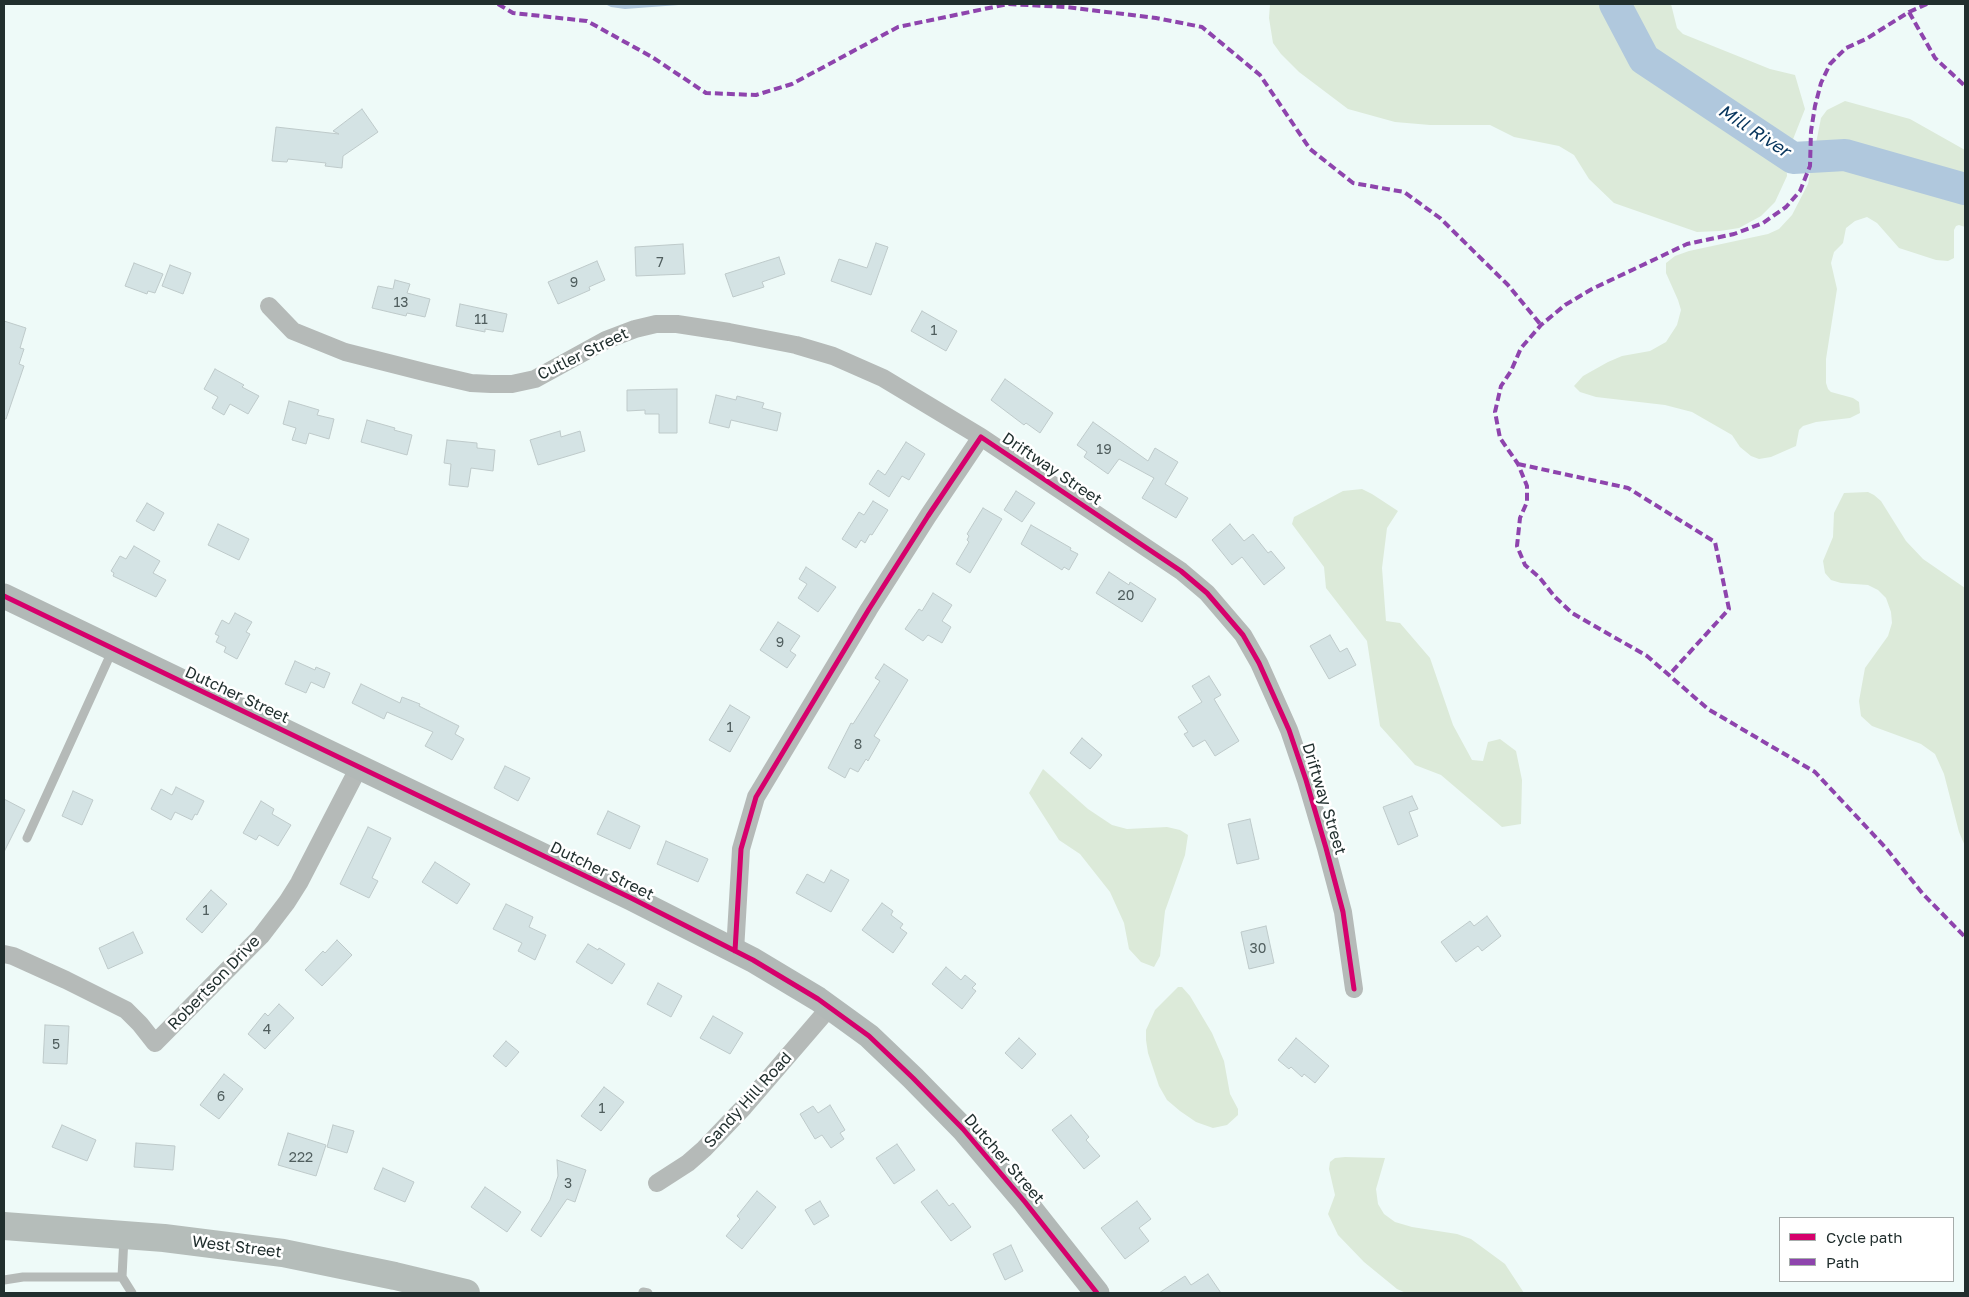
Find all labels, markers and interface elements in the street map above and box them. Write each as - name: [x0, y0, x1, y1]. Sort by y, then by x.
- water label: Mill River: [1714, 100, 1794, 162]
- house number: 7: [656, 255, 664, 271]
- house number: 9: [570, 275, 578, 291]
- house number: 13: [394, 295, 408, 311]
- house number: 11: [474, 312, 488, 328]
- house number: 1: [931, 323, 937, 339]
- street label: Cutler Street: [534, 324, 632, 384]
- street label: Driftway Street: [999, 429, 1105, 509]
- house number: 19: [1096, 442, 1112, 458]
- house number: 20: [1118, 588, 1134, 604]
- house number: 9: [776, 635, 784, 651]
- street label: Dutcher Street: [182, 662, 292, 728]
- house number: 1: [727, 720, 733, 736]
- house number: 8: [854, 737, 862, 753]
- street label: Driftway Street: [1298, 741, 1350, 857]
- street label: Dutcher Street: [547, 838, 657, 904]
- house number: 1: [203, 903, 209, 919]
- street label: Robertson Drive: [164, 932, 264, 1034]
- house number: 30: [1250, 941, 1266, 957]
- house number: 4: [263, 1022, 271, 1038]
- house number: 5: [52, 1037, 60, 1053]
- street label: Sandy Hill Road: [700, 1048, 796, 1152]
- house number: 6: [217, 1089, 225, 1105]
- house number: 1: [599, 1101, 605, 1117]
- street label: Dutcher Street: [960, 1110, 1048, 1208]
- house number: 222: [289, 1150, 313, 1166]
- house number: 3: [564, 1176, 572, 1192]
- legend: [1779, 1217, 1954, 1282]
- text: Cycle path: [1826, 1228, 1902, 1246]
- street label: West Street: [191, 1232, 283, 1262]
- text: Path: [1826, 1253, 1859, 1271]

